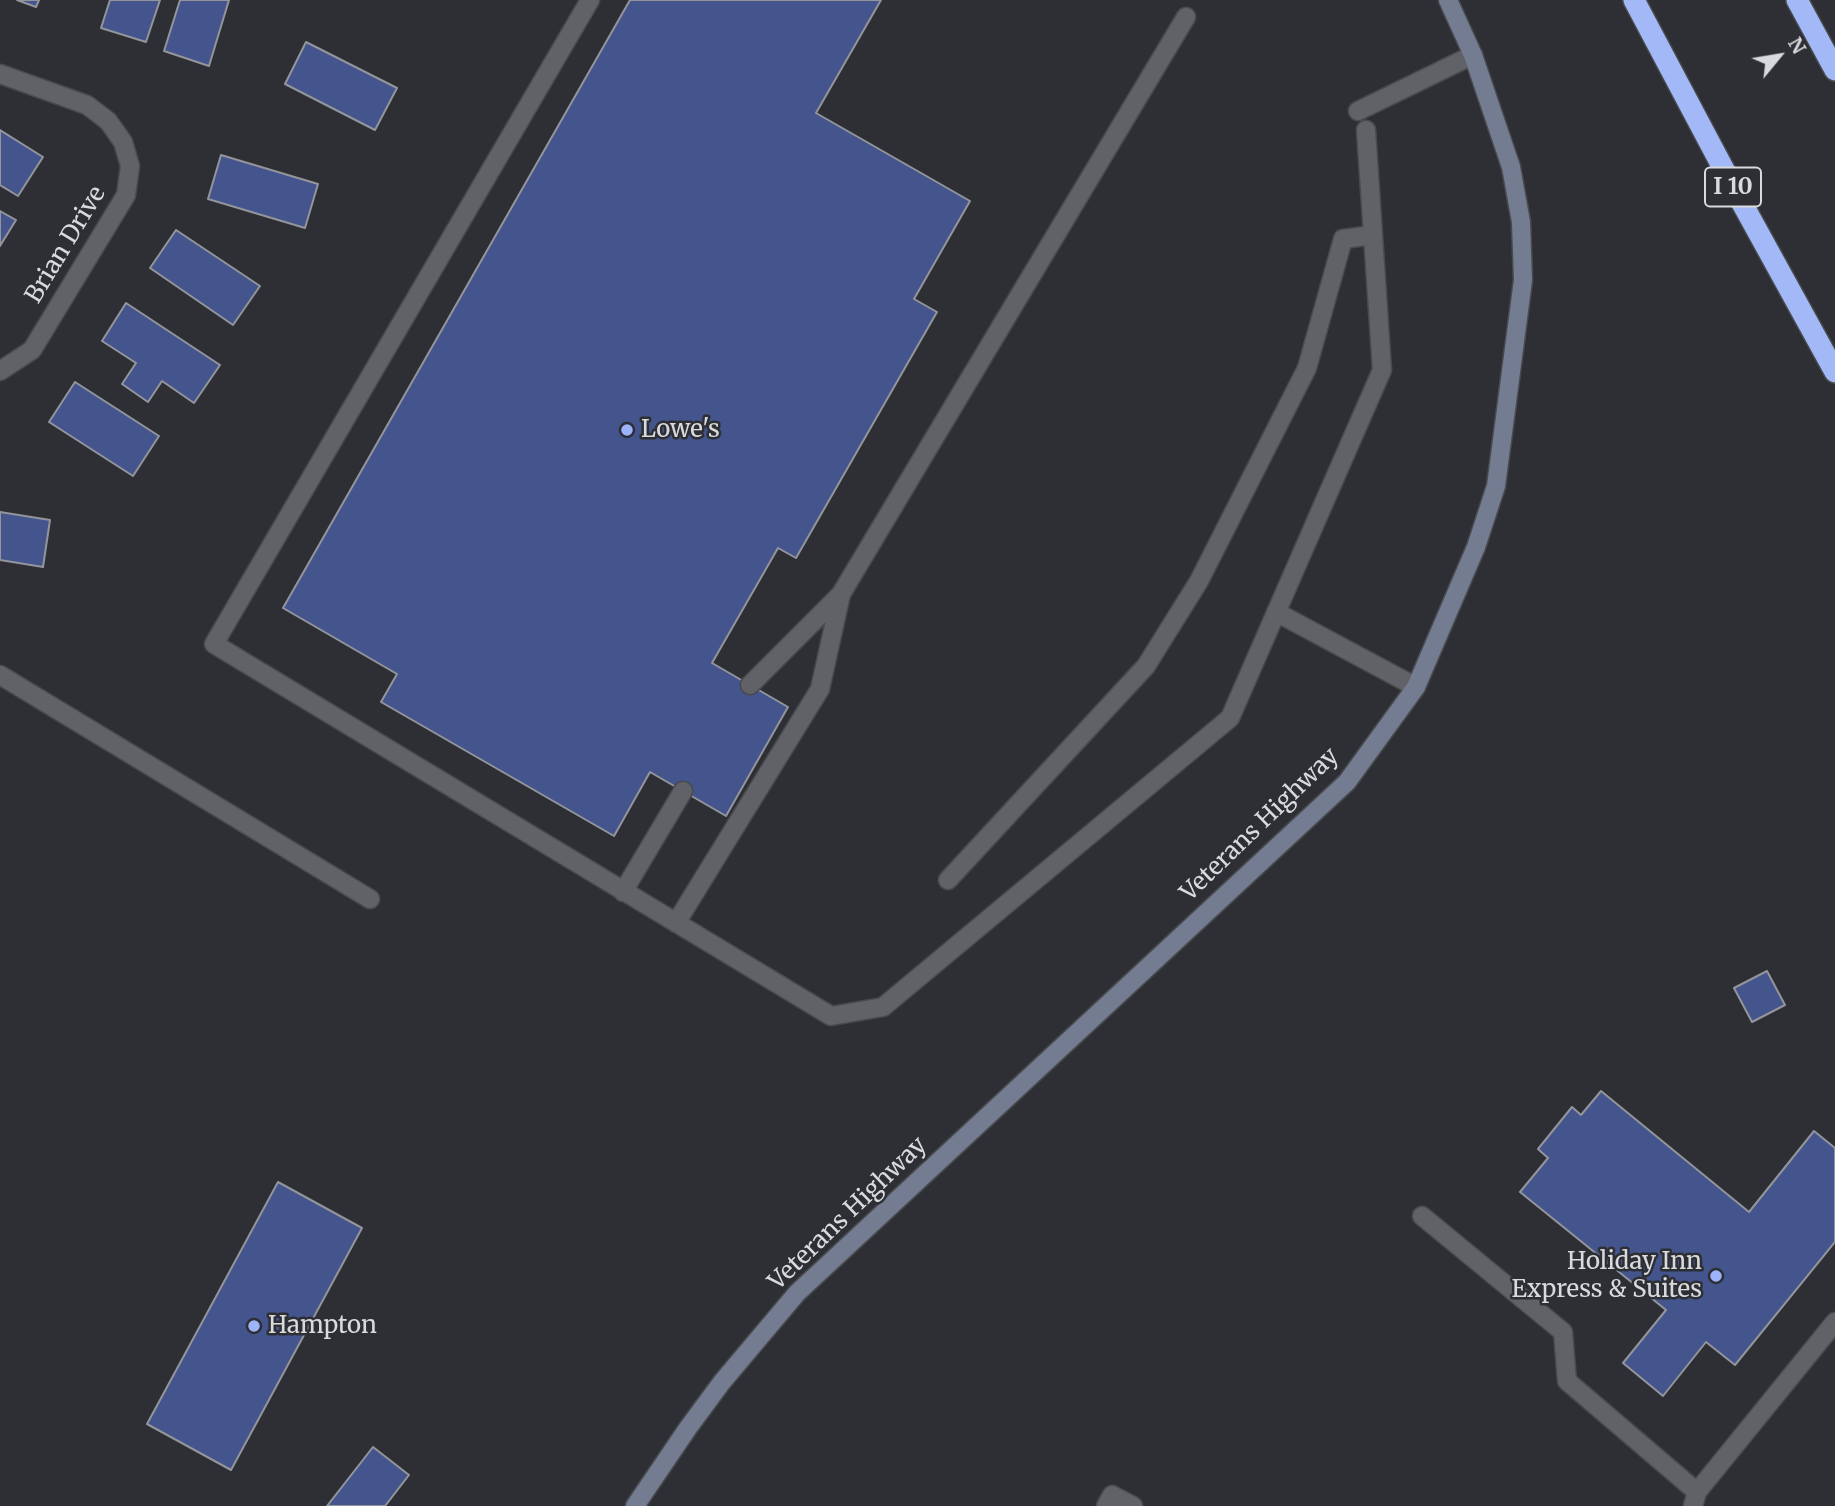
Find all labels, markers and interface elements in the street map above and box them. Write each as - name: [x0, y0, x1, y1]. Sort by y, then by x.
- north arrow: [1744, 21, 1814, 91]
- text: N: [1783, 33, 1811, 58]
- road number: I 10: [1705, 168, 1761, 206]
- street label: Brian Drive: [20, 181, 112, 309]
- place label: Lowe's: [641, 416, 720, 444]
- marker: Lowe's: [619, 422, 635, 438]
- street label: Veterans Highway: [1175, 742, 1345, 908]
- street label: Veterans Highway: [763, 1131, 933, 1297]
- place label: Holiday Inn Express & Suites: [1512, 1248, 1702, 1304]
- marker: Holiday Inn Express & Suites: [1708, 1268, 1724, 1284]
- place label: Hampton: [268, 1312, 377, 1340]
- marker: Hampton: [246, 1318, 262, 1334]

